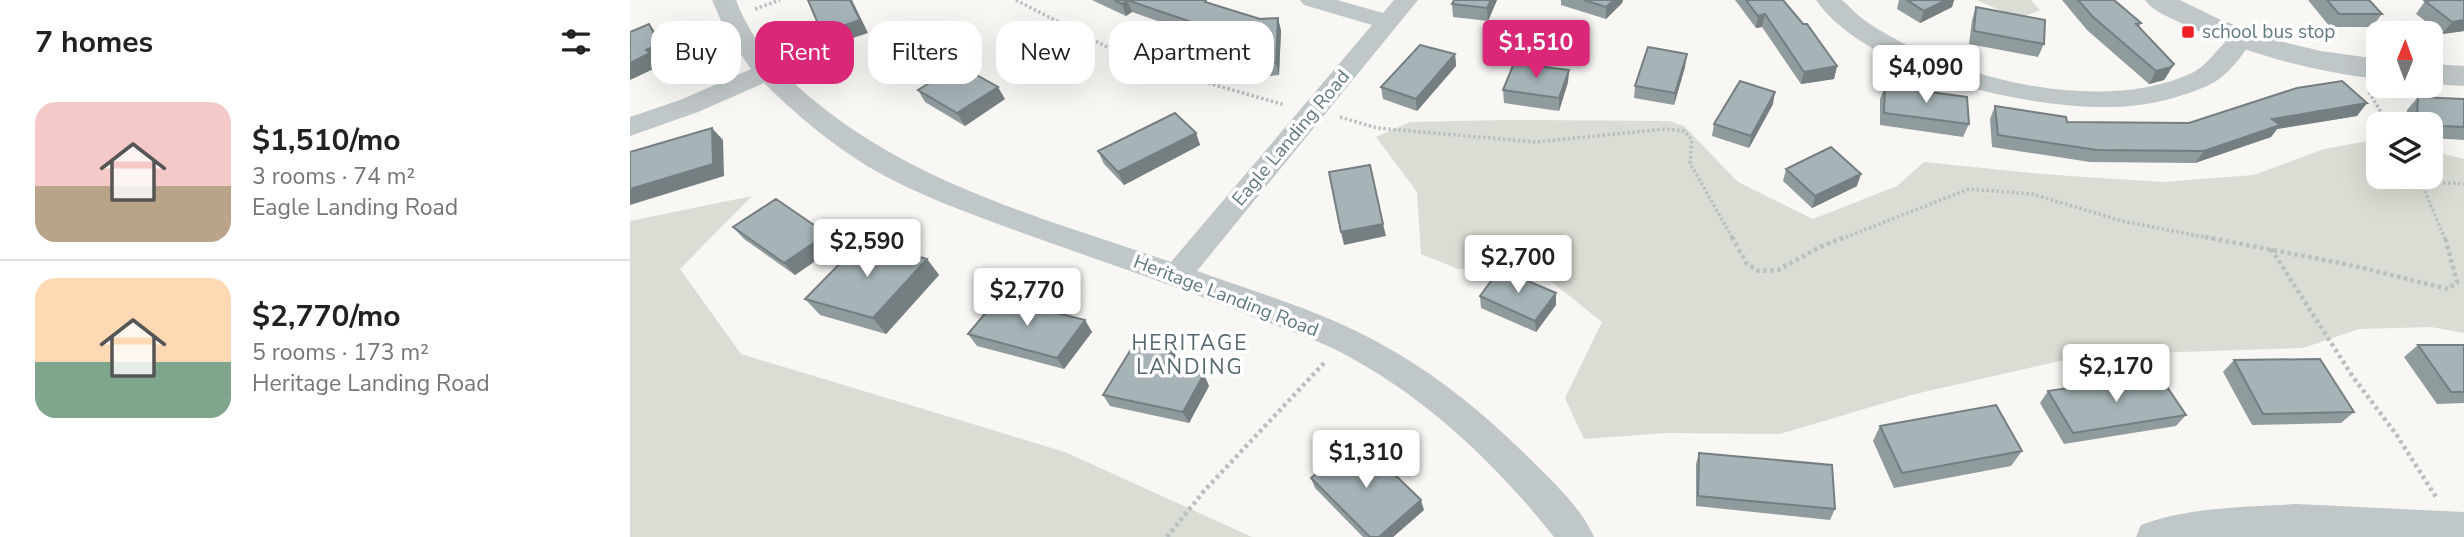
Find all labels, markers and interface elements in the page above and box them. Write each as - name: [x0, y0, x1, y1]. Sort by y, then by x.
- place label: school bus stop: [2202, 19, 2335, 45]
- pin: $1,510: [1479, 20, 1593, 80]
- chip: Buy: [651, 21, 741, 84]
- chip: Rent: [755, 21, 854, 84]
- chip: Filters: [868, 21, 982, 84]
- chip: New: [996, 21, 1095, 84]
- chip: Apartment: [1109, 21, 1274, 84]
- north arrow: [2366, 21, 2443, 98]
- map controls: [2366, 21, 2443, 189]
- text: 7 homes: [35, 22, 153, 63]
- icon: filters: [557, 23, 595, 61]
- marker: school bus stop: [2180, 24, 2196, 40]
- text: $1,510: [1499, 27, 1573, 58]
- pin: $4,090: [1869, 46, 1983, 105]
- text: $4,090: [1889, 52, 1963, 83]
- street label: Eagle Landing Road: [1226, 64, 1356, 212]
- button: layers: [2366, 112, 2443, 189]
- text: $1,510/mo: [252, 120, 401, 161]
- icon: home: [91, 130, 175, 214]
- text: 3 rooms · 74 m²: [252, 161, 415, 192]
- text: Eagle Landing Road: [252, 192, 458, 223]
- pin: $2,590: [810, 219, 924, 279]
- text: $2,590: [830, 226, 904, 257]
- pin: $2,700: [1461, 236, 1575, 295]
- text: $2,700: [1481, 242, 1555, 273]
- street label: Heritage Landing Road: [1130, 249, 1322, 343]
- pin: $2,770: [970, 268, 1084, 328]
- text: $2,770: [990, 275, 1064, 306]
- text: $2,770/mo: [252, 296, 401, 337]
- icon: home: [91, 306, 175, 390]
- district label: HERITAGE LANDING: [1131, 329, 1249, 381]
- text: 5 rooms · 173 m²: [252, 337, 429, 368]
- pin: $2,170: [2059, 344, 2173, 404]
- text: $2,170: [2079, 351, 2153, 382]
- text: Heritage Landing Road: [252, 368, 490, 399]
- pin: $1,310: [1309, 430, 1423, 490]
- text: $1,310: [1329, 437, 1403, 468]

